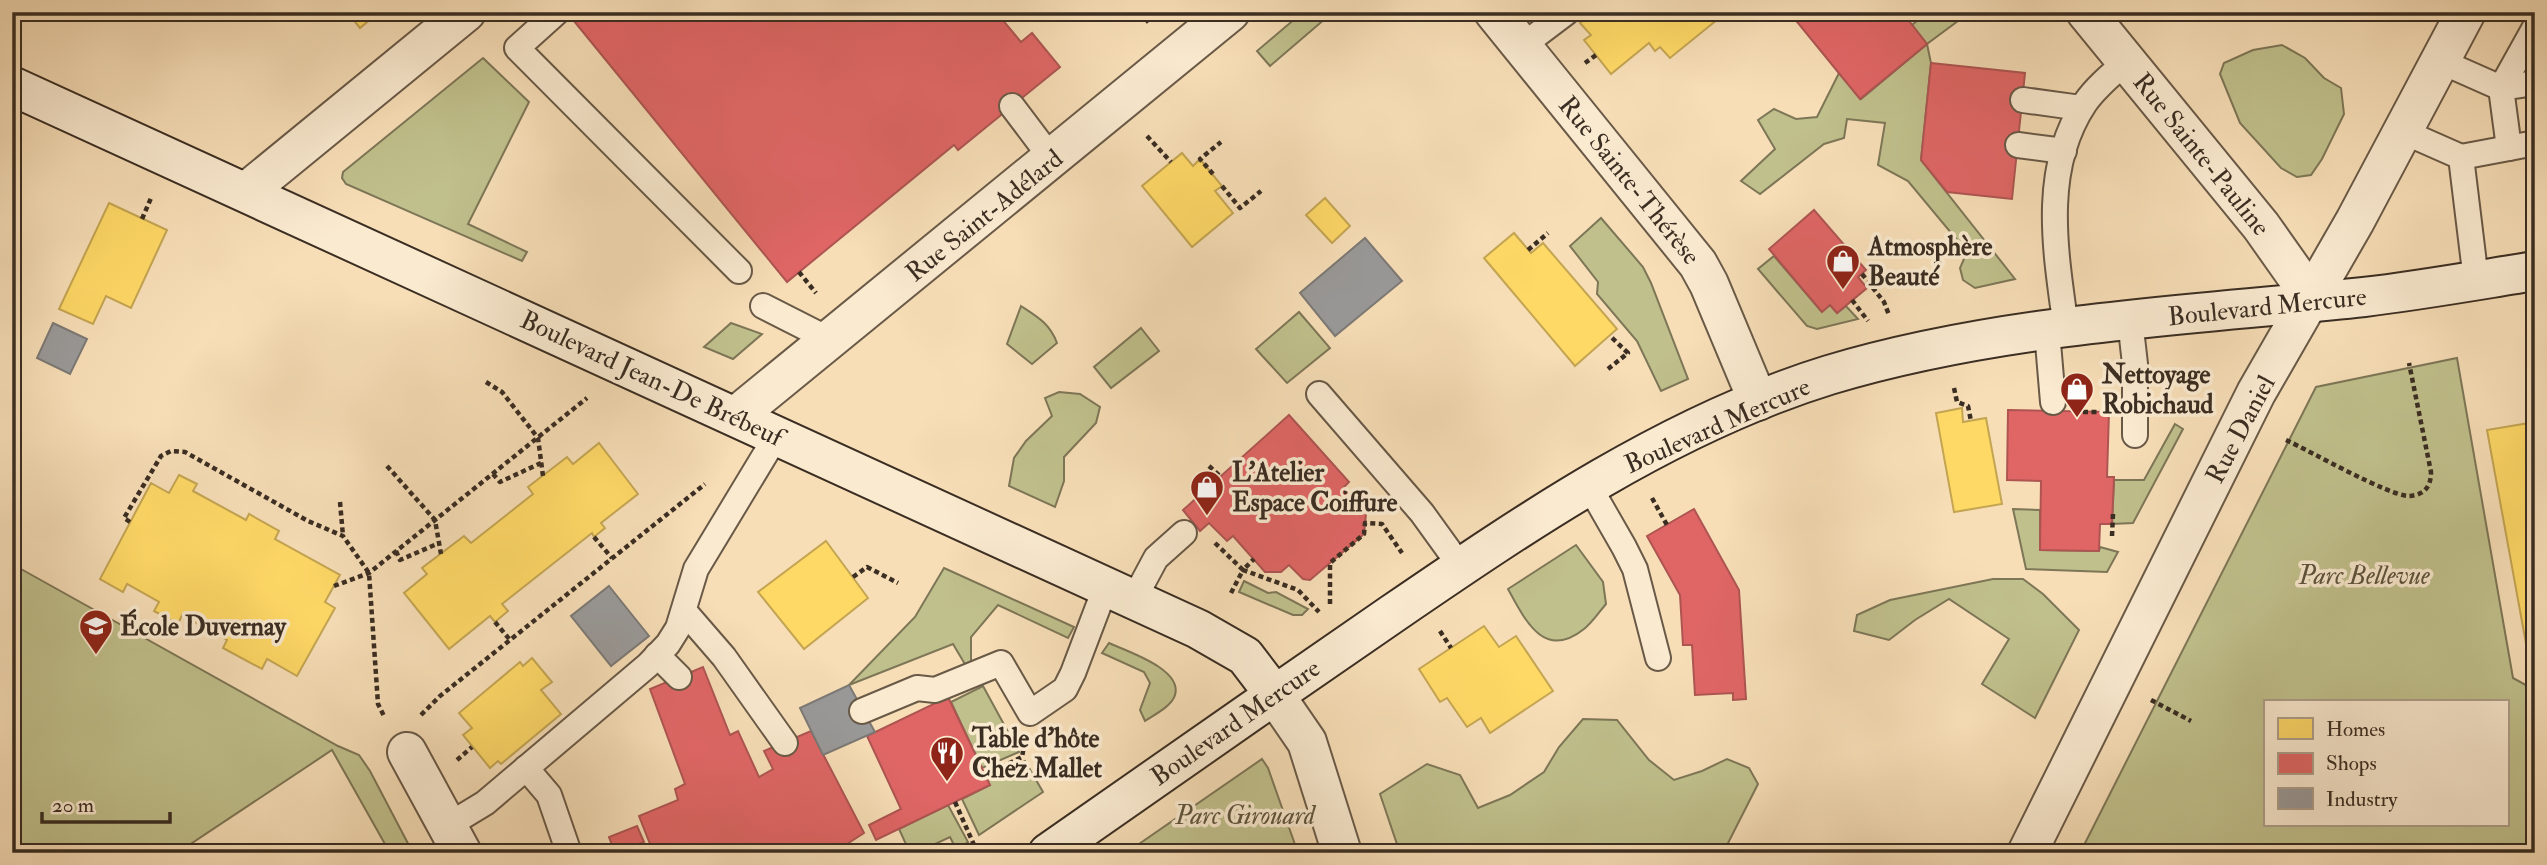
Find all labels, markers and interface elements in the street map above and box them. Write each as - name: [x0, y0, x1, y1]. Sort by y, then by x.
- street label: Rue Sainte-Pauline: [2126, 67, 2277, 243]
- street label: Rue Sainte-Thérèse: [1551, 90, 1707, 272]
- street label: Rue Saint-Adélard: [900, 143, 1070, 289]
- place label: Atmosphère Beauté: [1867, 231, 1993, 293]
- shop icon: Atmosphère Beauté: [1824, 242, 1862, 291]
- street label: Boulevard Mercure: [2166, 281, 2368, 333]
- street label: Boulevard Jean-De Brébeuf: [515, 304, 791, 455]
- place label: Nettoyage Robichaud: [2101, 359, 2214, 421]
- shop icon: Nettoyage Robichaud: [2058, 370, 2096, 419]
- street label: Rue Daniel: [2199, 370, 2283, 489]
- street label: Boulevard Mercure: [1620, 371, 1815, 481]
- place label: L'Atelier Espace Coiffure: [1232, 457, 1398, 520]
- shop icon: L'Atelier Espace Coiffure: [1188, 468, 1226, 517]
- park label: Parc Bellevue: [2297, 560, 2430, 592]
- school or university icon: École Duvernay: [77, 607, 115, 656]
- place label: École Duvernay: [120, 608, 287, 644]
- street label: Boulevard Mercure: [1145, 652, 1327, 793]
- legend: [2264, 700, 2508, 826]
- text: Homes: [2326, 716, 2385, 743]
- place label: Table d'hôte Chez Mallet: [971, 723, 1102, 785]
- restaurant icon: Table d'hôte Chez Mallet: [928, 734, 966, 783]
- text: Shops: [2326, 750, 2377, 777]
- scale bar: [42, 781, 170, 825]
- text: Industry: [2326, 786, 2398, 813]
- text: 20 m: [52, 792, 94, 819]
- park label: Parc Girouard: [1174, 800, 1317, 832]

